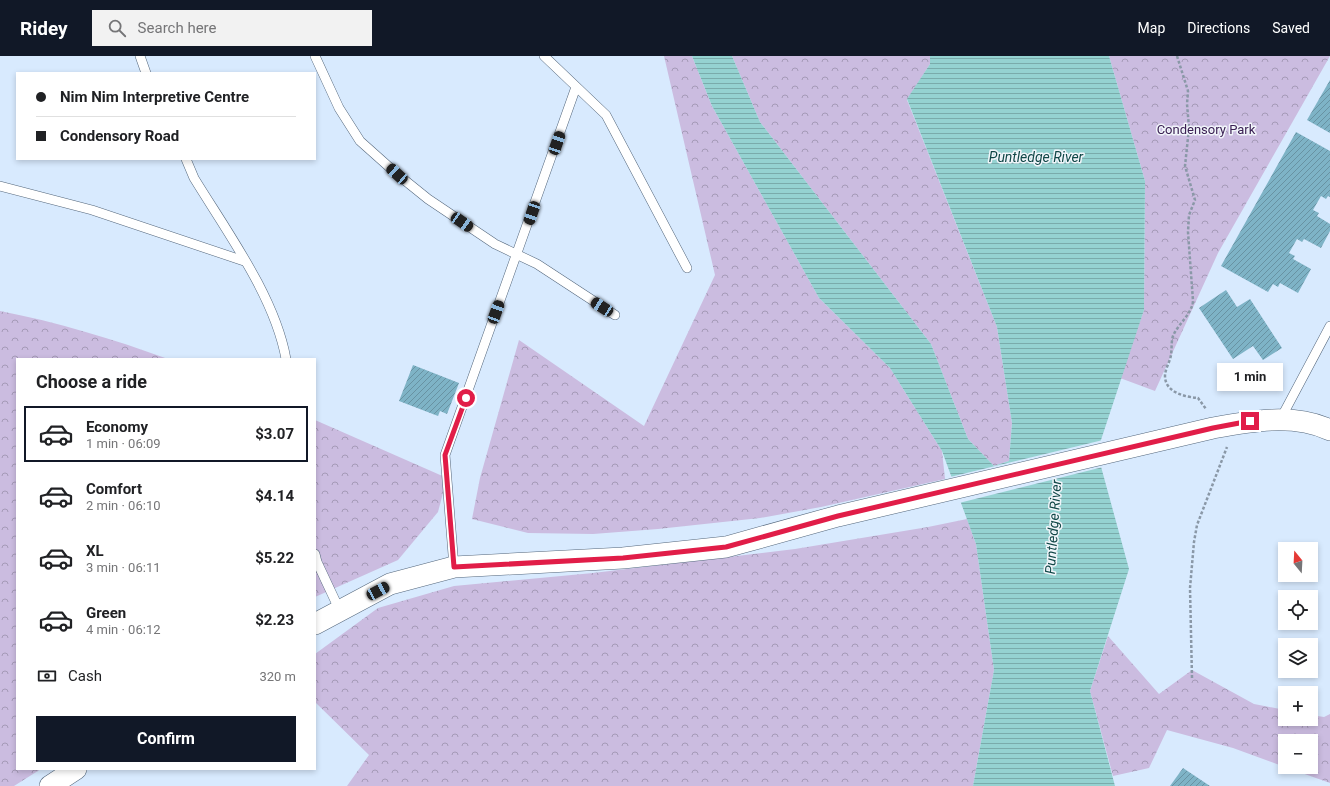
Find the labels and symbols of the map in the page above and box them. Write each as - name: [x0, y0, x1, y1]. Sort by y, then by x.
- park label: Condensory Park: [1157, 122, 1256, 137]
- car: [547, 130, 567, 156]
- water label: Puntledge River: [989, 149, 1084, 165]
- car: [384, 162, 410, 186]
- car: [522, 200, 542, 226]
- car: [449, 210, 475, 234]
- car: [589, 295, 615, 319]
- car: [486, 299, 506, 325]
- callout: 1 min: [1217, 363, 1283, 391]
- route start: [457, 389, 475, 407]
- route end: [1241, 412, 1259, 430]
- water label: Puntledge River: [1042, 479, 1064, 575]
- north arrow: [1278, 542, 1318, 582]
- car: [365, 580, 391, 602]

